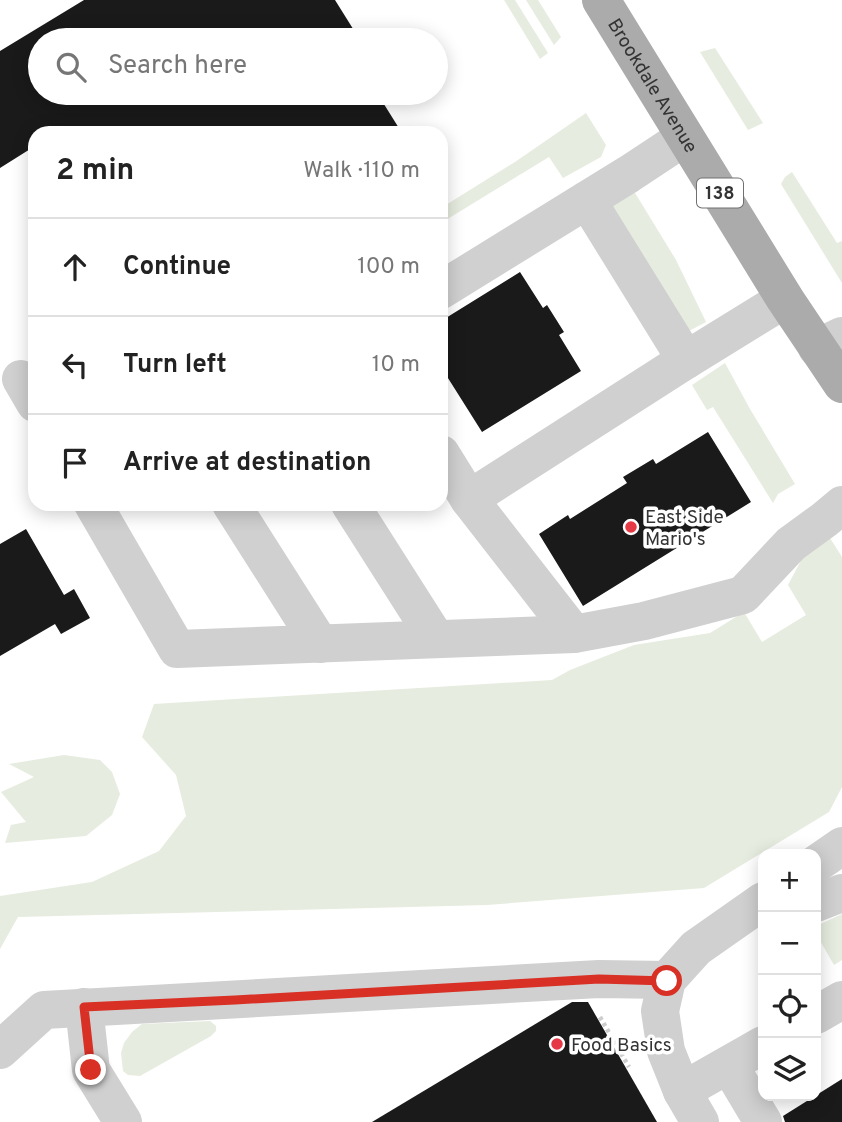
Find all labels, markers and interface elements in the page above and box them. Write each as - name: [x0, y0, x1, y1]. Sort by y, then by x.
- street label: Brookdale Avenue: [601, 15, 702, 158]
- search box: [28, 28, 448, 105]
- icon: search: [52, 48, 90, 86]
- text: Search here: [108, 50, 247, 83]
- text: 2 min: [56, 153, 134, 190]
- text: Walk · 110 m: [303, 157, 420, 186]
- road number: 138: [697, 178, 743, 208]
- icon: ahead: [56, 248, 94, 286]
- text: Continue: [123, 251, 231, 284]
- text: 100 m: [357, 253, 420, 282]
- icon: left: [56, 346, 94, 384]
- text: Turn left: [123, 349, 227, 382]
- text: 10 m: [372, 351, 420, 380]
- icon: arrive: [56, 444, 94, 482]
- text: Arrive at destination: [123, 447, 371, 480]
- place label: East Side Mario's: [645, 506, 724, 552]
- marker: East Side Mario's: [623, 519, 639, 535]
- map controls: [758, 849, 821, 1101]
- button: +: [758, 849, 821, 912]
- button: −: [758, 912, 821, 975]
- route start: [651, 965, 682, 996]
- button: locate: [758, 975, 821, 1038]
- place label: Food Basics: [571, 1034, 672, 1058]
- marker: Food Basics: [549, 1036, 565, 1052]
- button: layers: [758, 1038, 821, 1101]
- route end: [75, 1054, 106, 1085]

